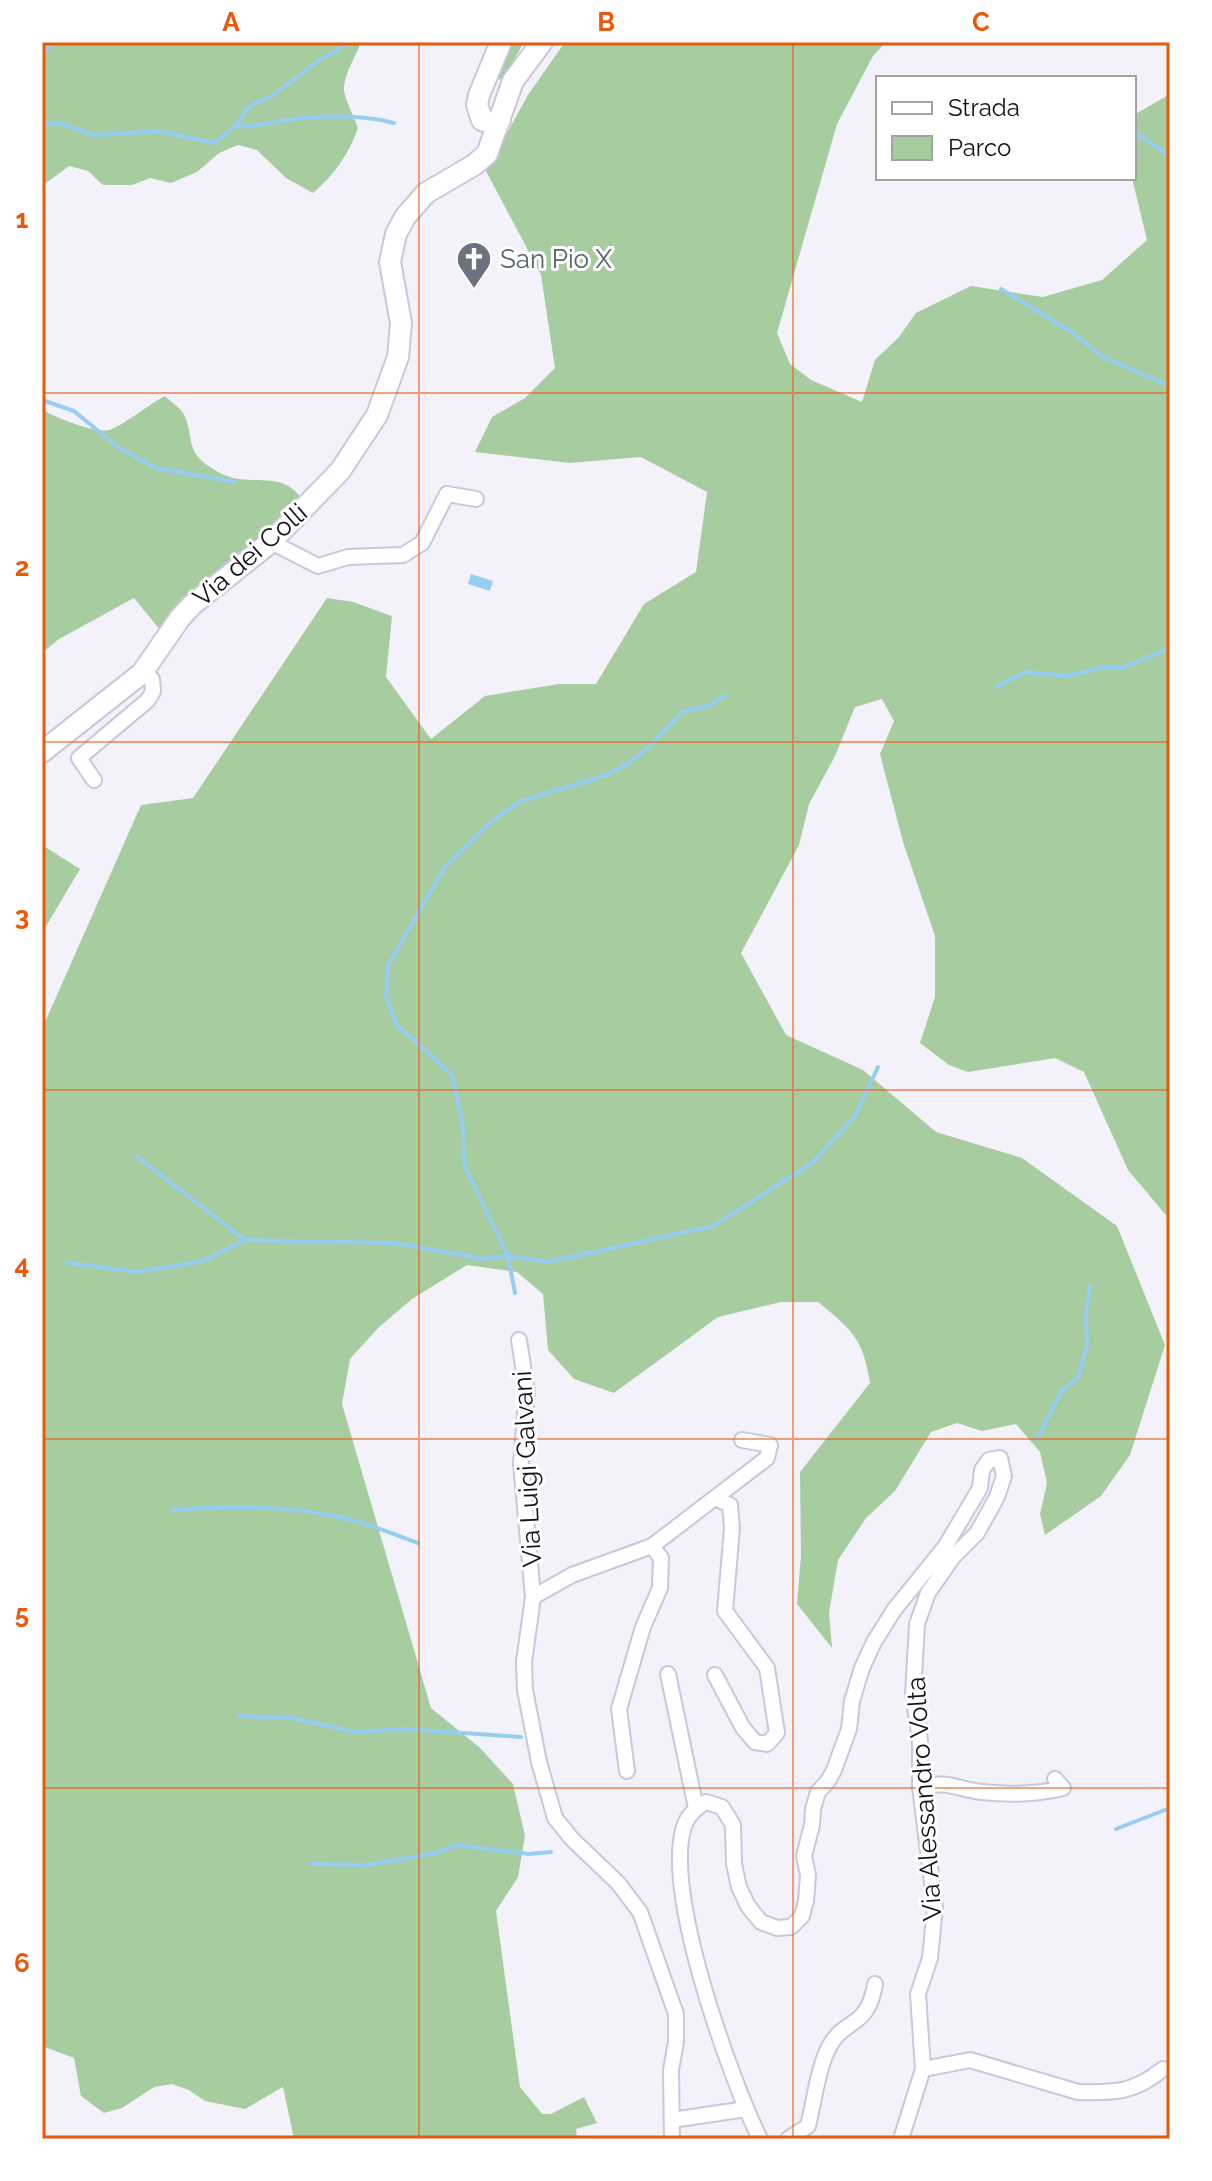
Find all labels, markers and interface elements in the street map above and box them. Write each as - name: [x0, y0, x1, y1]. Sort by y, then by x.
- text: A: [222, 7, 240, 37]
- text: B: [597, 7, 615, 37]
- text: C: [972, 7, 990, 37]
- legend: [876, 76, 1136, 180]
- text: Strada: [948, 93, 1020, 122]
- text: Parco: [948, 133, 1011, 162]
- text: 1: [16, 204, 29, 234]
- church icon: San Pio X: [455, 240, 493, 290]
- place label: San Pio X: [500, 244, 612, 274]
- street label: Via dei Colli: [187, 497, 313, 613]
- text: 2: [15, 552, 29, 582]
- text: 3: [15, 901, 29, 931]
- text: 4: [15, 1250, 29, 1280]
- street label: Via Luigi Galvani: [507, 1370, 547, 1568]
- text: 5: [15, 1599, 29, 1629]
- street label: Via Alessandro Volta: [900, 1676, 948, 1922]
- text: 6: [14, 1948, 30, 1978]

